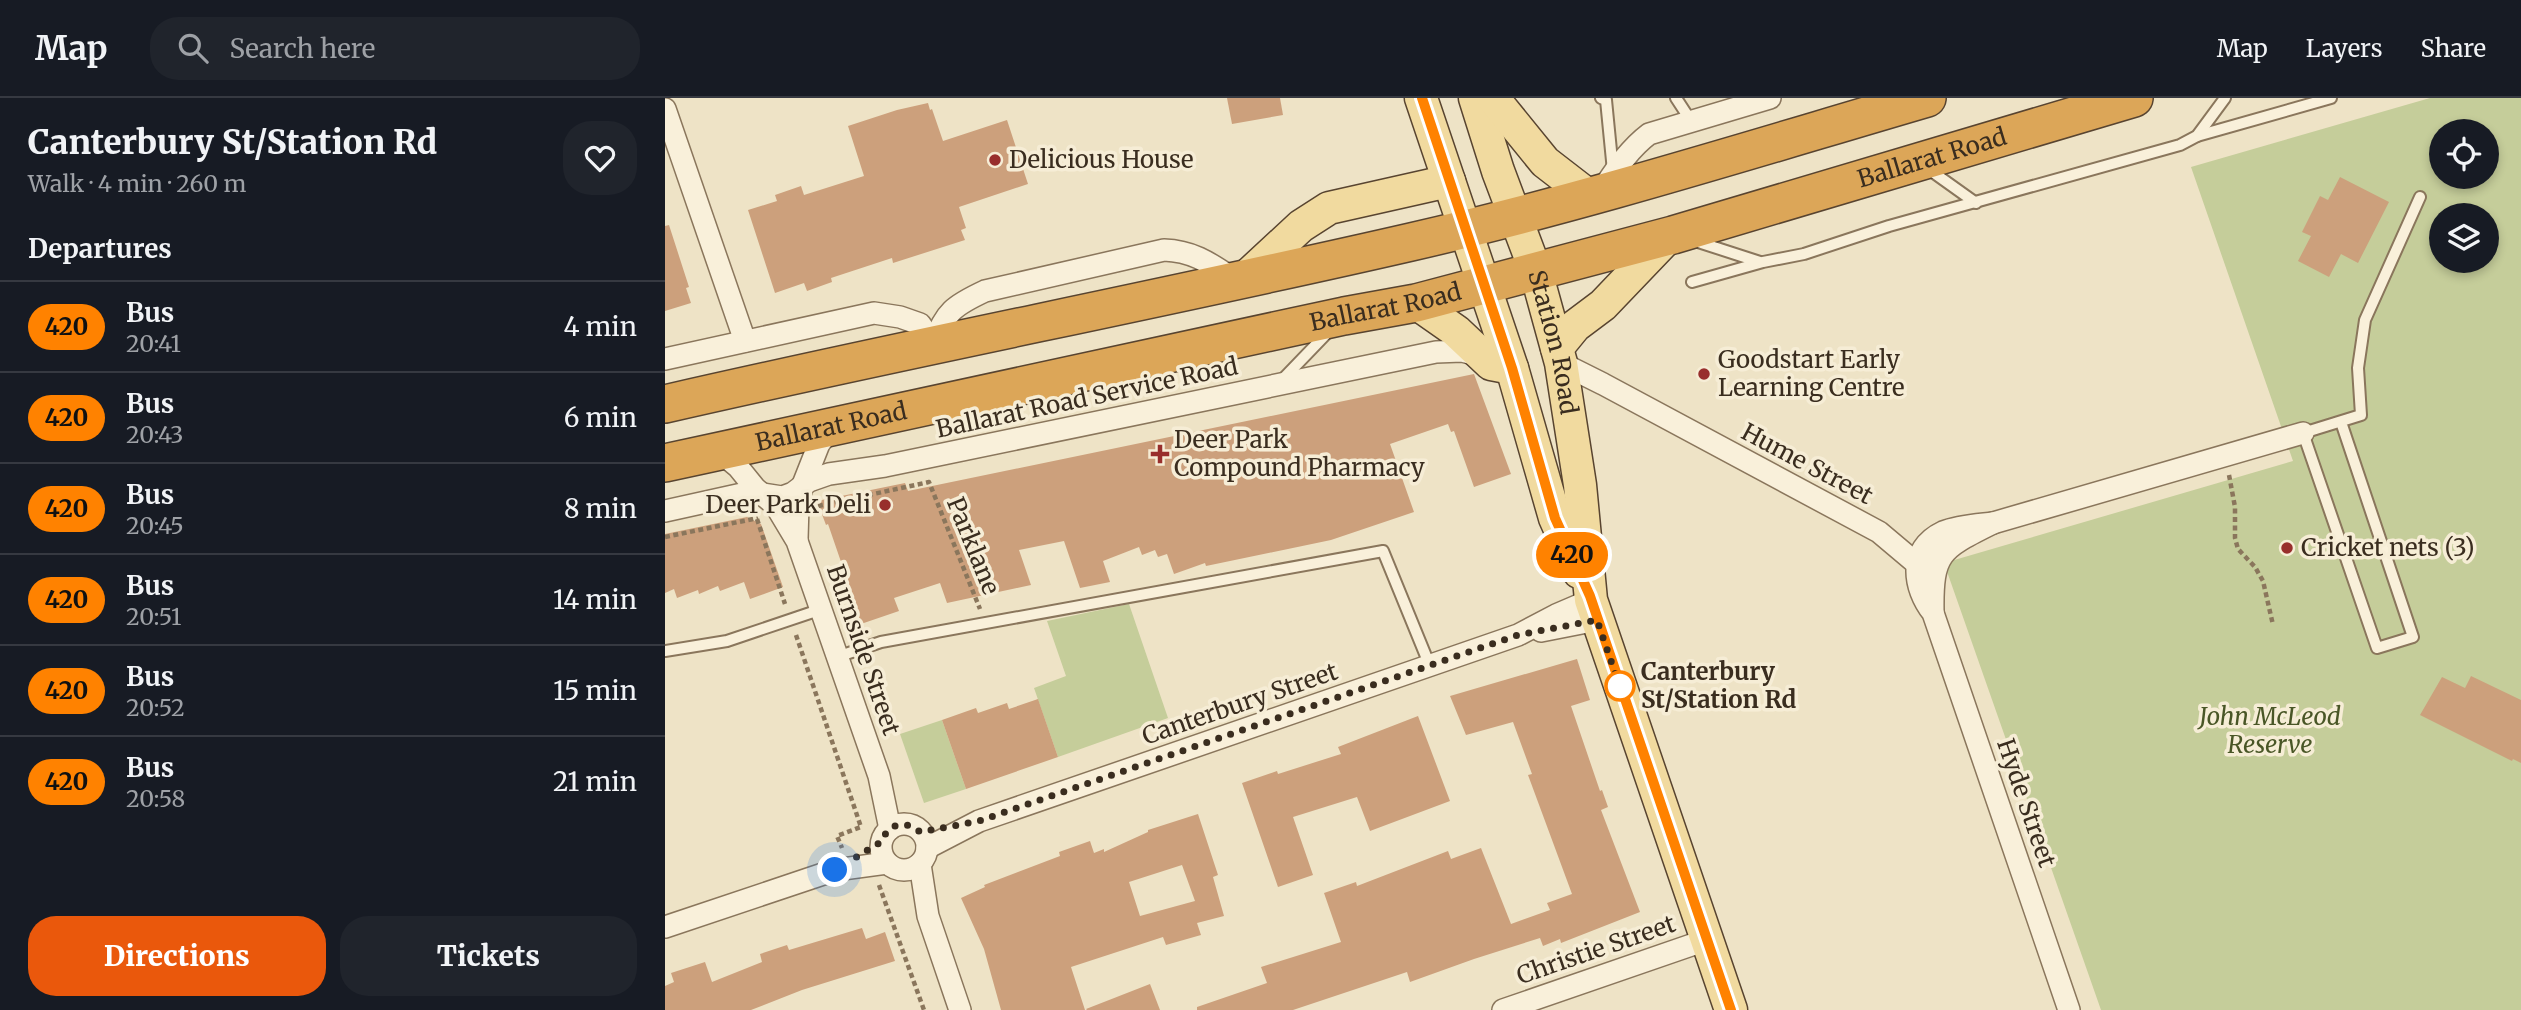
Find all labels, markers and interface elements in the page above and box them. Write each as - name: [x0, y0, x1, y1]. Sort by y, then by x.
- search box: [150, 17, 640, 80]
- text: Map: [35, 28, 108, 69]
- icon: search: [174, 29, 212, 67]
- text: Search here: [230, 32, 375, 65]
- text: Map: [2217, 33, 2268, 64]
- text: Layers: [2306, 33, 2382, 64]
- text: Share: [2420, 33, 2486, 64]
- map controls: [2429, 119, 2499, 273]
- button: locate: [2429, 119, 2499, 189]
- button: heart: [563, 121, 637, 195]
- street label: Ballarat Road: [1854, 121, 2010, 194]
- text: Canterbury St/Station Rd: [28, 122, 437, 163]
- place label: Delicious House: [1009, 144, 1193, 175]
- marker: Delicious House: [987, 152, 1003, 168]
- text: Walk · 4 min · 260 m: [28, 169, 246, 198]
- button: layers: [2429, 203, 2499, 273]
- text: Departures: [28, 232, 172, 265]
- street label: Station Road: [1521, 267, 1585, 417]
- street label: Ballarat Road: [1307, 276, 1464, 338]
- text: Bus: [126, 296, 174, 329]
- text: 4 min: [563, 310, 637, 343]
- text: 420: [45, 311, 88, 342]
- text: 20:41: [126, 329, 181, 358]
- place label: Goodstart Early Learning Centre: [1718, 344, 1905, 403]
- street label: Ballarat Road Service Road: [933, 350, 1241, 445]
- marker: Goodstart Early Learning Centre: [1696, 366, 1712, 382]
- text: Bus: [126, 387, 174, 420]
- street label: Ballarat Road: [752, 395, 910, 458]
- text: 6 min: [564, 401, 637, 434]
- text: 420: [45, 402, 88, 433]
- street label: Hume Street: [1736, 416, 1879, 511]
- text: 20:43: [126, 420, 183, 449]
- place label: Deer Park Compound Pharmacy: [1174, 424, 1425, 483]
- marker: Deer Park Compound Pharmacy: [1152, 446, 1168, 462]
- text: Bus: [126, 478, 174, 511]
- place label: Deer Park Deli: [705, 489, 871, 520]
- text: 8 min: [564, 492, 637, 525]
- text: 420: [45, 493, 88, 524]
- street label: Parklane: [940, 493, 1007, 599]
- marker: Deer Park Deli: [877, 497, 893, 513]
- text: 20:45: [126, 511, 184, 540]
- line badge: 420: [1532, 532, 1612, 578]
- place label: Cricket nets (3): [2301, 532, 2475, 563]
- text: 420: [1550, 539, 1594, 570]
- marker: Cricket nets (3): [2279, 540, 2295, 556]
- street label: Burnside Street: [820, 560, 907, 740]
- text: Bus: [126, 569, 174, 602]
- text: 14 min: [553, 583, 637, 616]
- text: 420: [45, 584, 88, 615]
- text: 20:51: [126, 602, 181, 631]
- street label: Canterbury Street: [1138, 655, 1342, 752]
- place label: Canterbury St/Station Rd: [1641, 656, 1797, 715]
- text: Bus: [126, 660, 174, 693]
- marker: Canterbury St/Station Rd: [1605, 671, 1635, 701]
- text: 15 min: [553, 674, 637, 707]
- text: 420: [45, 675, 88, 706]
- text: 20:52: [126, 693, 185, 722]
- park label: John McLeod Reserve: [2196, 701, 2341, 760]
- street label: Hyde Street: [1990, 735, 2063, 872]
- text: Bus: [126, 751, 174, 784]
- text: 21 min: [553, 765, 637, 798]
- text: 420: [45, 766, 88, 797]
- text: 20:58: [126, 784, 185, 813]
- your location: [817, 852, 852, 887]
- street label: Christie Street: [1512, 908, 1680, 991]
- button: Directions: [28, 916, 326, 996]
- button: Tickets: [340, 916, 637, 996]

